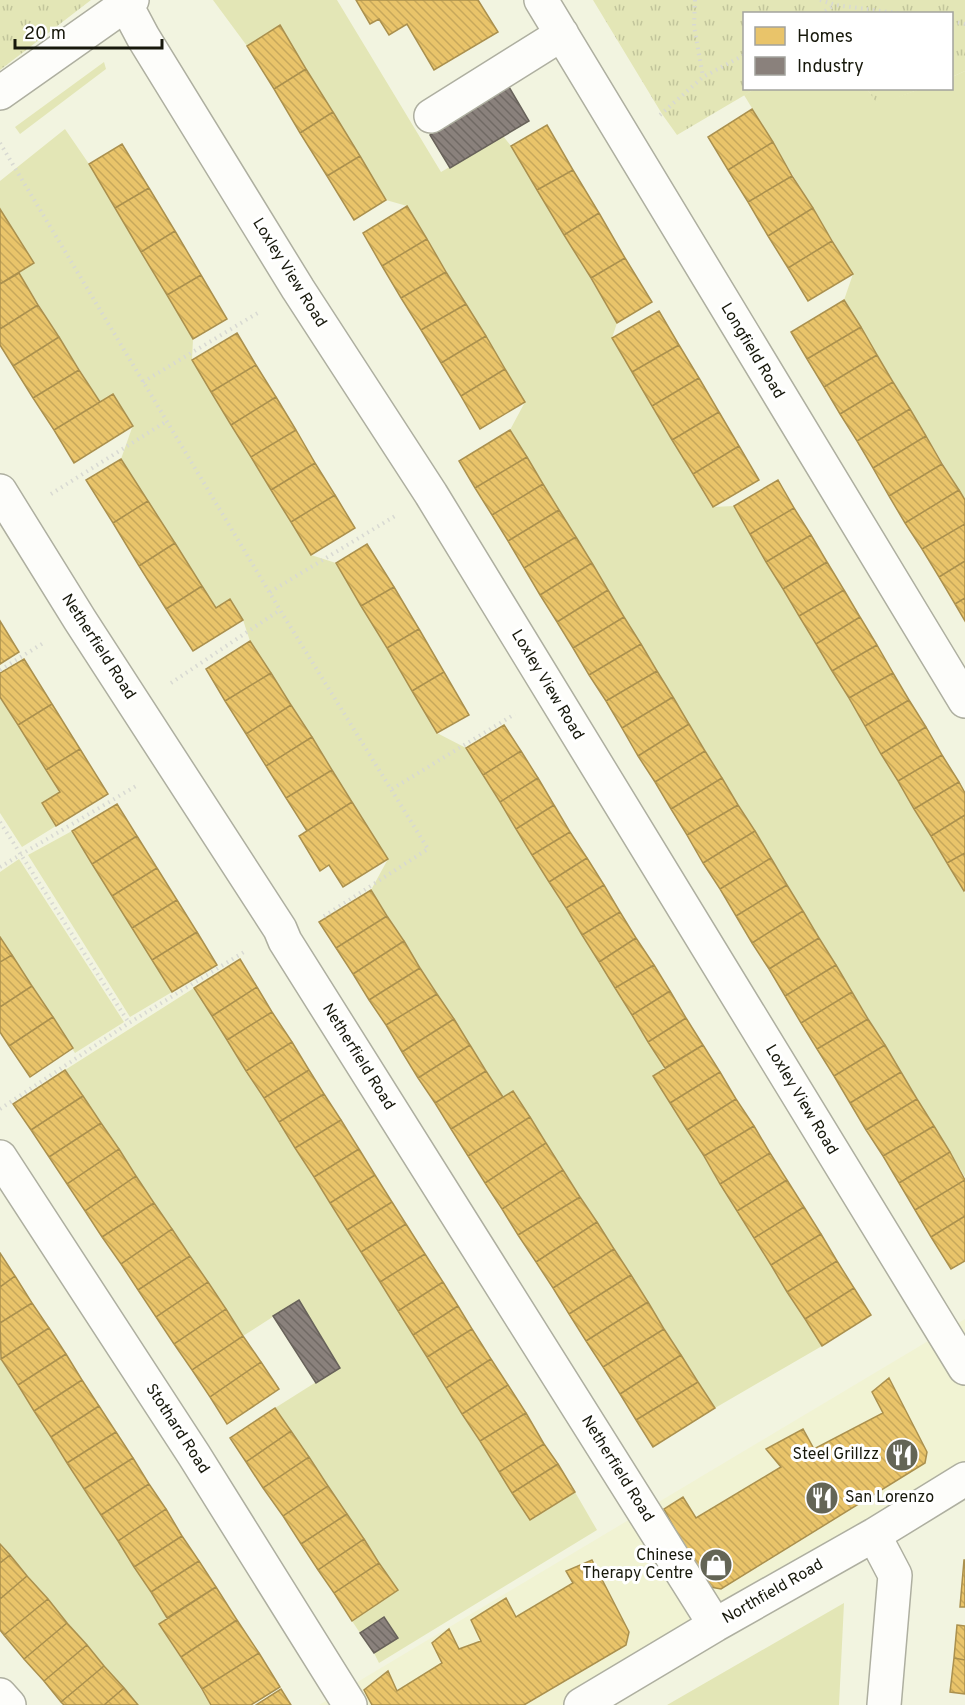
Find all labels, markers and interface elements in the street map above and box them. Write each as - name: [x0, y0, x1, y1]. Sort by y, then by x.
- scale bar: [15, 12, 162, 50]
- legend: [743, 12, 953, 90]
- text: 20 m: [24, 23, 66, 46]
- text: Homes: [797, 26, 853, 49]
- text: Industry: [797, 56, 864, 79]
- street label: Loxley View Road: [247, 215, 331, 331]
- street label: Longfield Road: [716, 300, 788, 402]
- street label: Netherfield Road: [56, 590, 140, 704]
- street label: Loxley View Road: [506, 626, 588, 744]
- street label: Netherfield Road: [317, 1000, 399, 1114]
- street label: Loxley View Road: [760, 1041, 842, 1159]
- street label: Stothard Road: [141, 1380, 213, 1478]
- street label: Netherfield Road: [576, 1412, 658, 1526]
- restaurant icon: Steel Grillzz: [884, 1437, 920, 1473]
- place label: Steel Grillzz: [792, 1445, 879, 1465]
- restaurant icon: San Lorenzo: [804, 1480, 840, 1516]
- place label: San Lorenzo: [845, 1488, 934, 1508]
- place label: Chinese Therapy Centre: [582, 1546, 693, 1584]
- shop icon: Chinese Therapy Centre: [698, 1547, 734, 1583]
- street label: Northfield Road: [719, 1555, 827, 1629]

